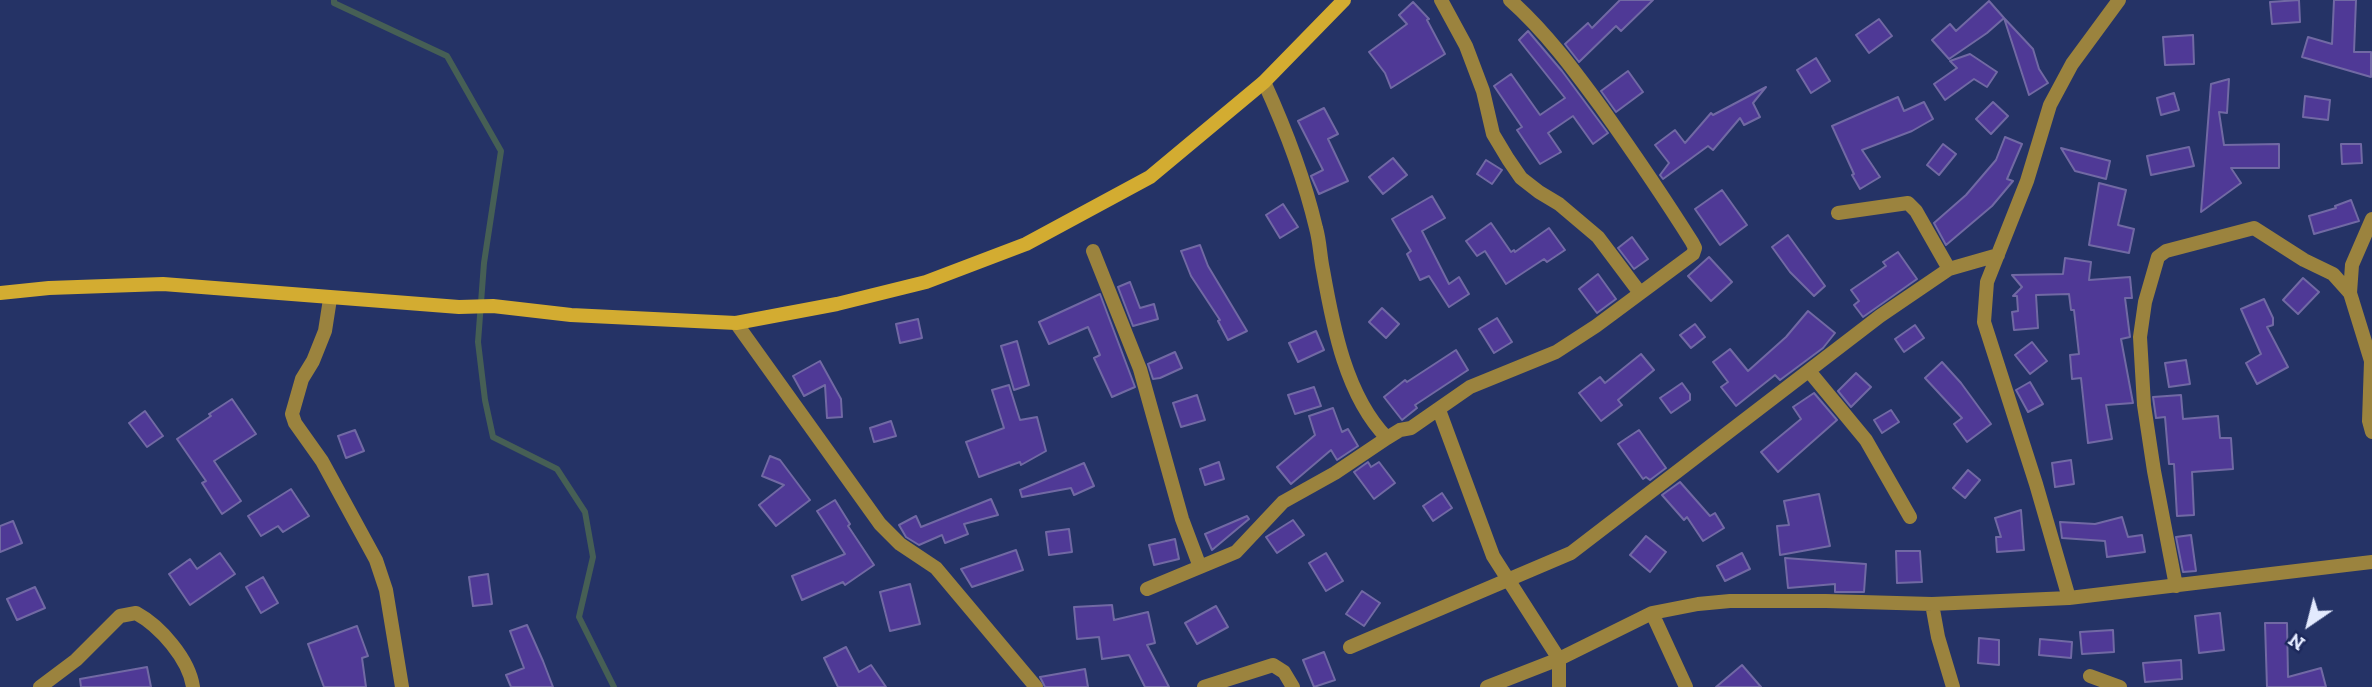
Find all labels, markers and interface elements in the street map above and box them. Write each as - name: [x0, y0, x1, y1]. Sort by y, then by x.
- north arrow: [2274, 589, 2344, 659]
- text: N: [2284, 628, 2309, 655]

